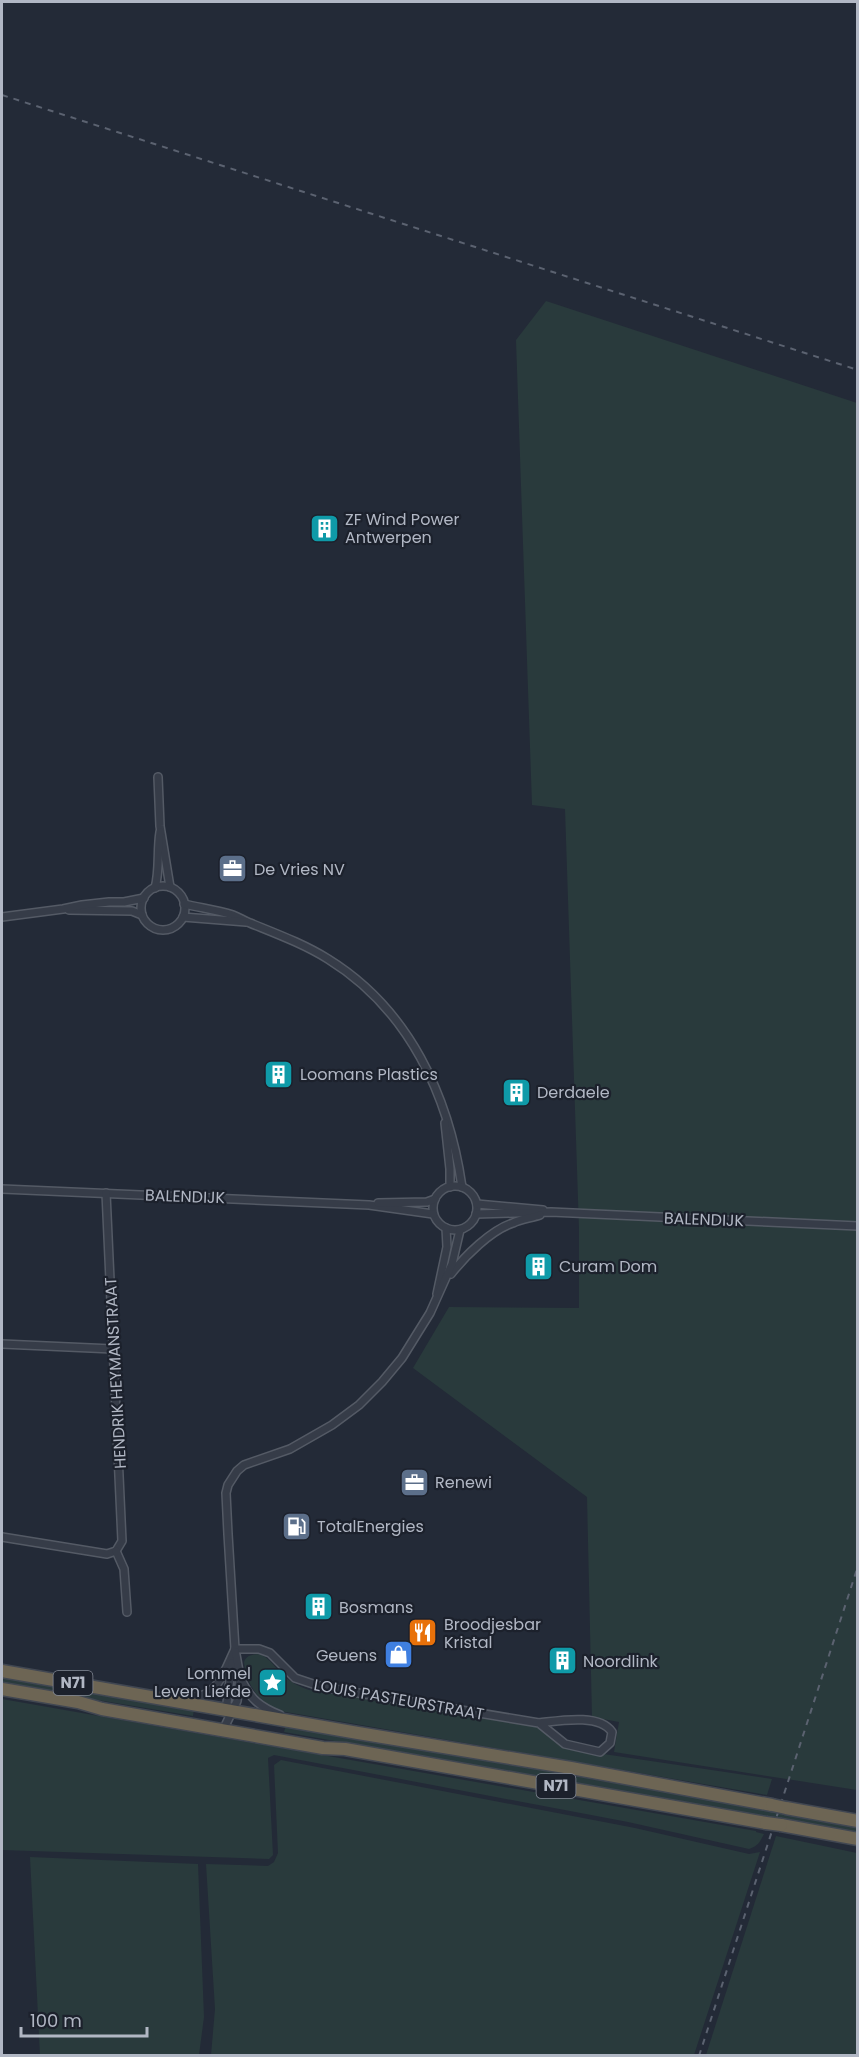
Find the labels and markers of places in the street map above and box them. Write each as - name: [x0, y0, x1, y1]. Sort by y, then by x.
- place label: ZF Wind Power Antwerpen: [345, 508, 459, 549]
- building icon: ZF Wind Power Antwerpen: [308, 512, 340, 544]
- office icon: De Vries NV: [217, 853, 249, 885]
- place label: De Vries NV: [254, 858, 345, 881]
- building icon: Loomans Plastics: [263, 1058, 295, 1090]
- place label: Loomans Plastics: [300, 1063, 438, 1086]
- building icon: Derdaele: [500, 1076, 532, 1108]
- place label: Derdaele: [537, 1081, 610, 1104]
- building icon: Curam Dom: [522, 1250, 554, 1282]
- place label: Curam Dom: [559, 1255, 657, 1278]
- office icon: Renewi: [398, 1466, 430, 1498]
- place label: Renewi: [435, 1471, 492, 1494]
- fuel station icon: TotalEnergies: [280, 1510, 312, 1542]
- place label: TotalEnergies: [317, 1515, 424, 1538]
- building icon: Bosmans: [302, 1591, 334, 1623]
- place label: Bosmans: [339, 1596, 413, 1619]
- place label: Broodjesbar Kristal: [444, 1613, 541, 1654]
- restaurant icon: Broodjesbar Kristal: [407, 1617, 439, 1649]
- shop icon: Geuens: [382, 1639, 414, 1671]
- place label: Geuens: [316, 1644, 377, 1667]
- building icon: Noordlink: [546, 1645, 578, 1677]
- place label: Noordlink: [583, 1650, 659, 1673]
- place label: Lommel Leven Liefde: [154, 1662, 251, 1703]
- place icon: Lommel Leven Liefde: [256, 1666, 288, 1698]

